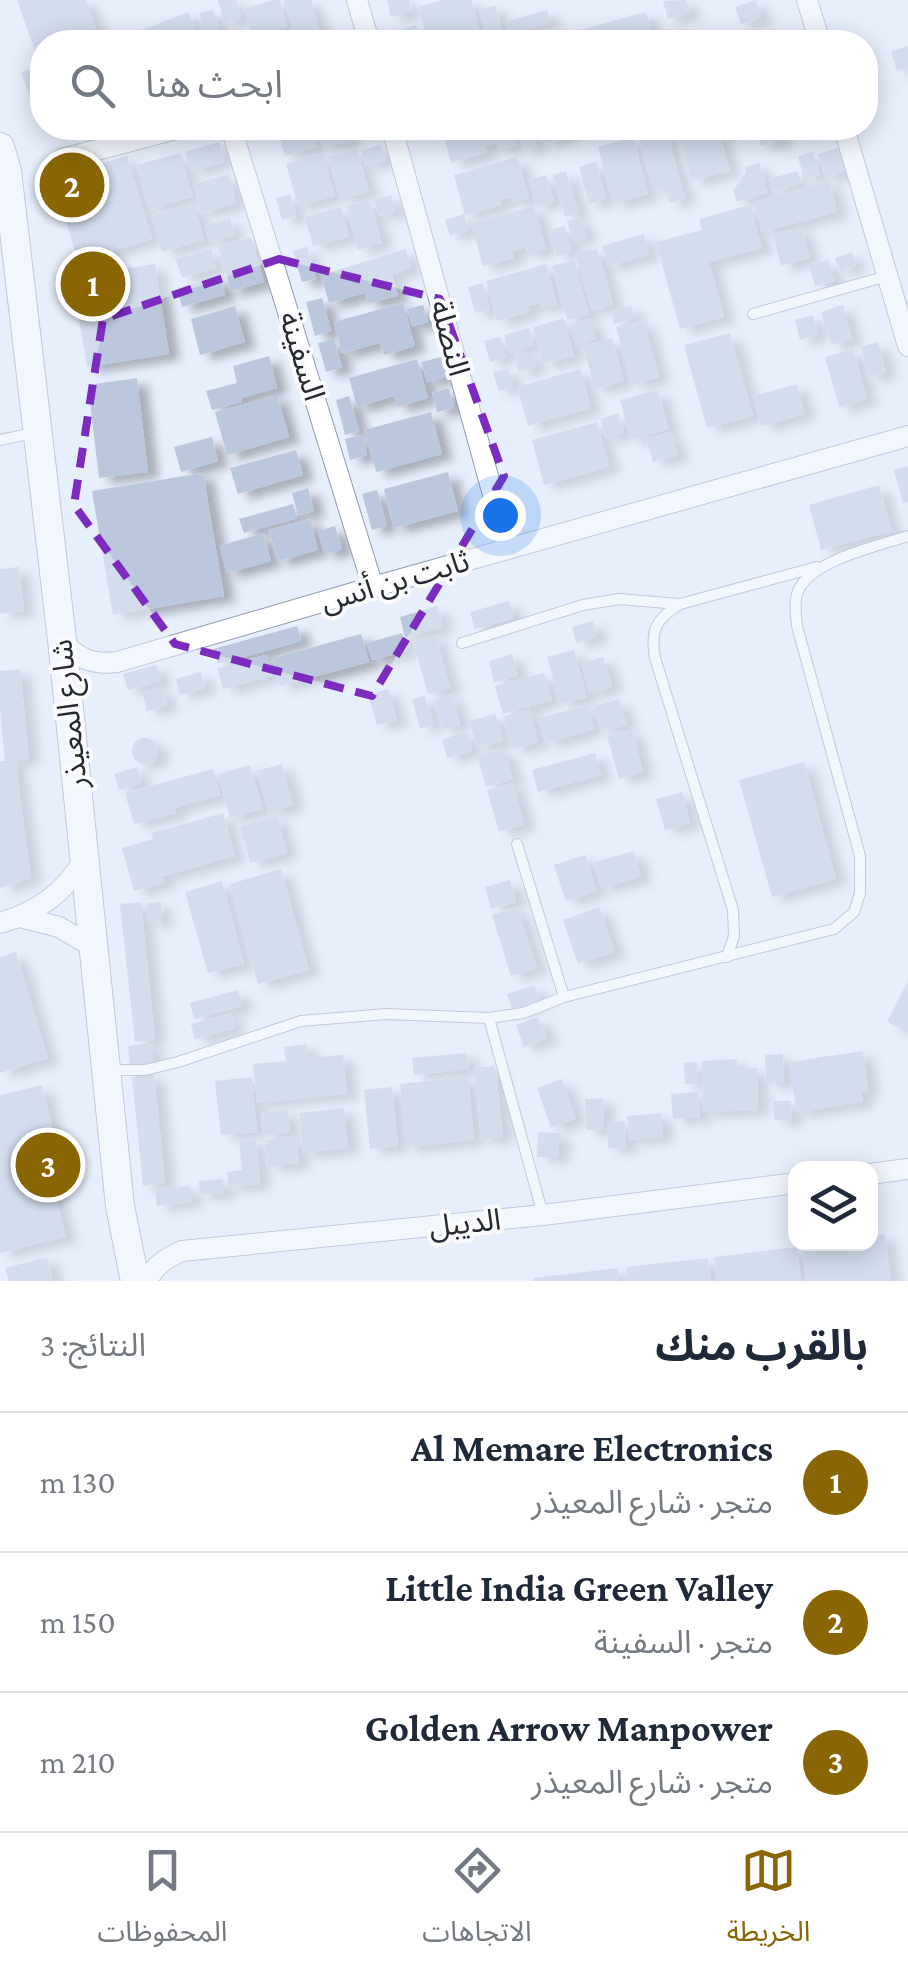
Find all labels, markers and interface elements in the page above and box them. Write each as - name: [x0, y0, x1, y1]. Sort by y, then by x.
- search box: [30, 30, 878, 140]
- icon: search: [65, 58, 120, 113]
- text: ابحث هنا: [145, 63, 283, 105]
- pin: 2: [40, 148, 104, 222]
- pin: 1: [61, 246, 126, 322]
- street label: النصلة: [425, 296, 476, 379]
- street label: السفينة: [273, 307, 332, 404]
- your location: [475, 490, 526, 541]
- street label: ثابت بن أنس: [316, 542, 473, 618]
- street label: شارع المعيذر: [44, 637, 99, 791]
- pin: 3: [15, 1128, 80, 1202]
- map controls: [788, 1161, 878, 1251]
- button: layers: [788, 1161, 878, 1251]
- street label: الديبل: [427, 1202, 503, 1244]
- text: بالقرب منك: [655, 1322, 868, 1369]
- text: النتائج: 3: [40, 1327, 146, 1363]
- text: Al Memare Electronics: [411, 1427, 773, 1469]
- text: 130 m: [40, 1464, 116, 1500]
- text: 1: [830, 1464, 841, 1500]
- text: متجر · شارع المعيذر: [531, 1484, 773, 1520]
- text: Little India Green Valley: [385, 1567, 773, 1609]
- text: 150 m: [40, 1604, 116, 1640]
- text: 2: [827, 1604, 844, 1640]
- text: متجر · السفينة: [594, 1624, 773, 1660]
- text: Golden Arrow Manpower: [365, 1707, 773, 1749]
- text: 210 m: [40, 1744, 116, 1780]
- text: 3: [828, 1744, 843, 1780]
- text: متجر · شارع المعيذر: [531, 1764, 773, 1800]
- tab: المحفوظات: [97, 1843, 227, 1962]
- tab: الاتجاهات: [422, 1843, 532, 1962]
- tab: الخريطة: [727, 1843, 811, 1962]

